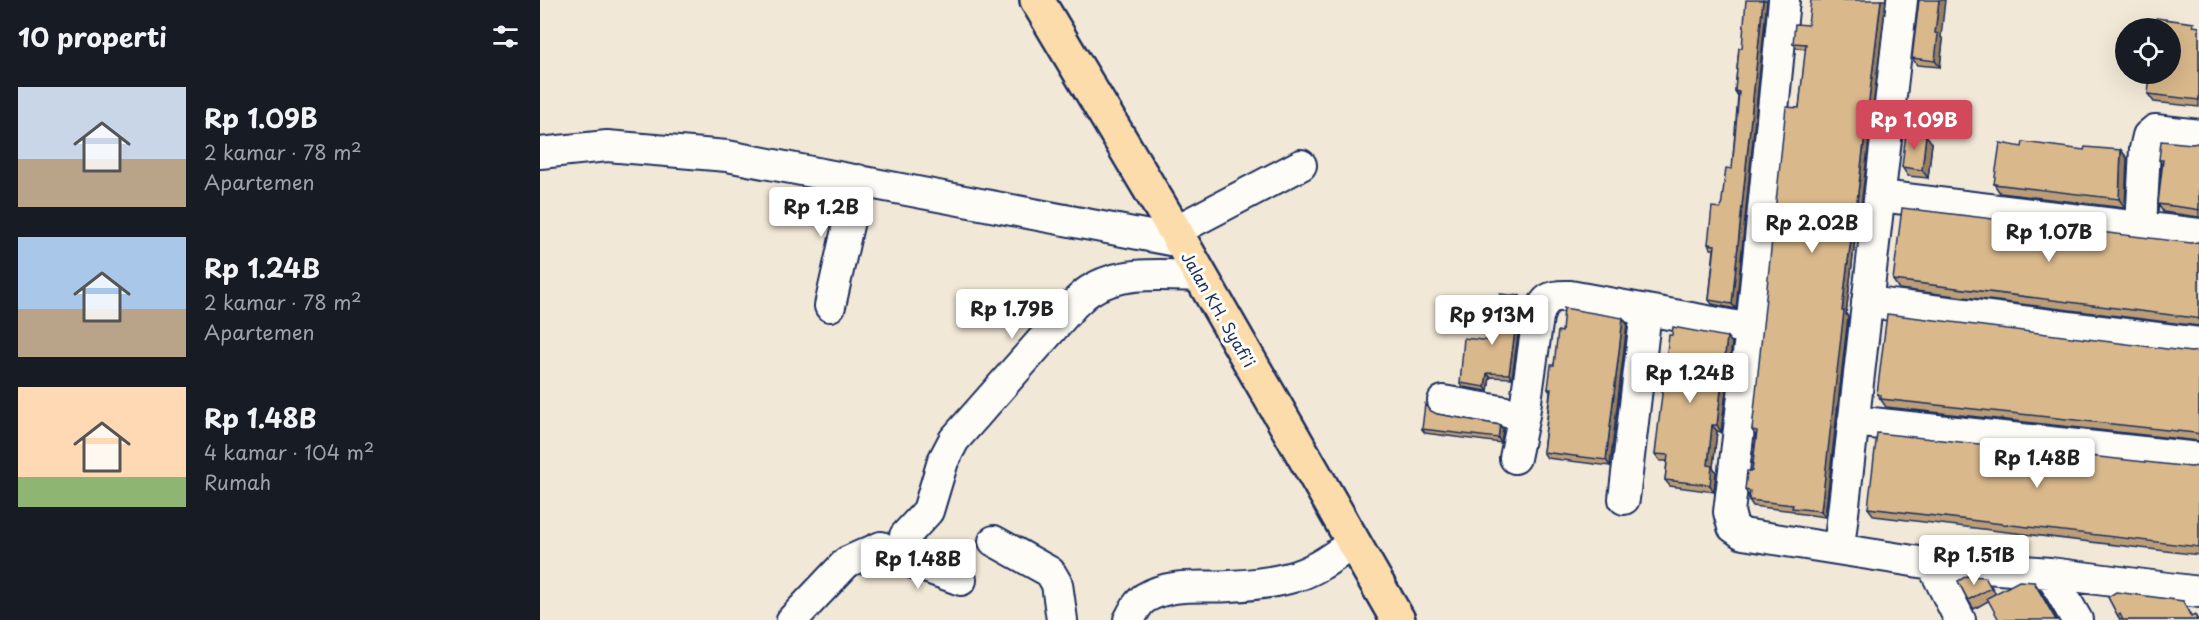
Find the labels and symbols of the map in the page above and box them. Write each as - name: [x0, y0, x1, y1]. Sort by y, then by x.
- pin: Rp 1.09B: [1852, 100, 1976, 151]
- pin: Rp 1.2B: [766, 187, 876, 238]
- pin: Rp 2.02B: [1750, 203, 1874, 254]
- pin: Rp 1.07B: [1987, 212, 2111, 263]
- street label: Jalan KH. Syafi'i: [1176, 247, 1262, 371]
- pin: Rp 1.79B: [950, 289, 1074, 340]
- pin: Rp 913M: [1437, 295, 1547, 346]
- pin: Rp 1.24B: [1628, 353, 1752, 404]
- pin: Rp 1.48B: [1975, 438, 2099, 489]
- pin: Rp 1.51B: [1912, 535, 2036, 586]
- pin: Rp 1.48B: [856, 539, 980, 590]

